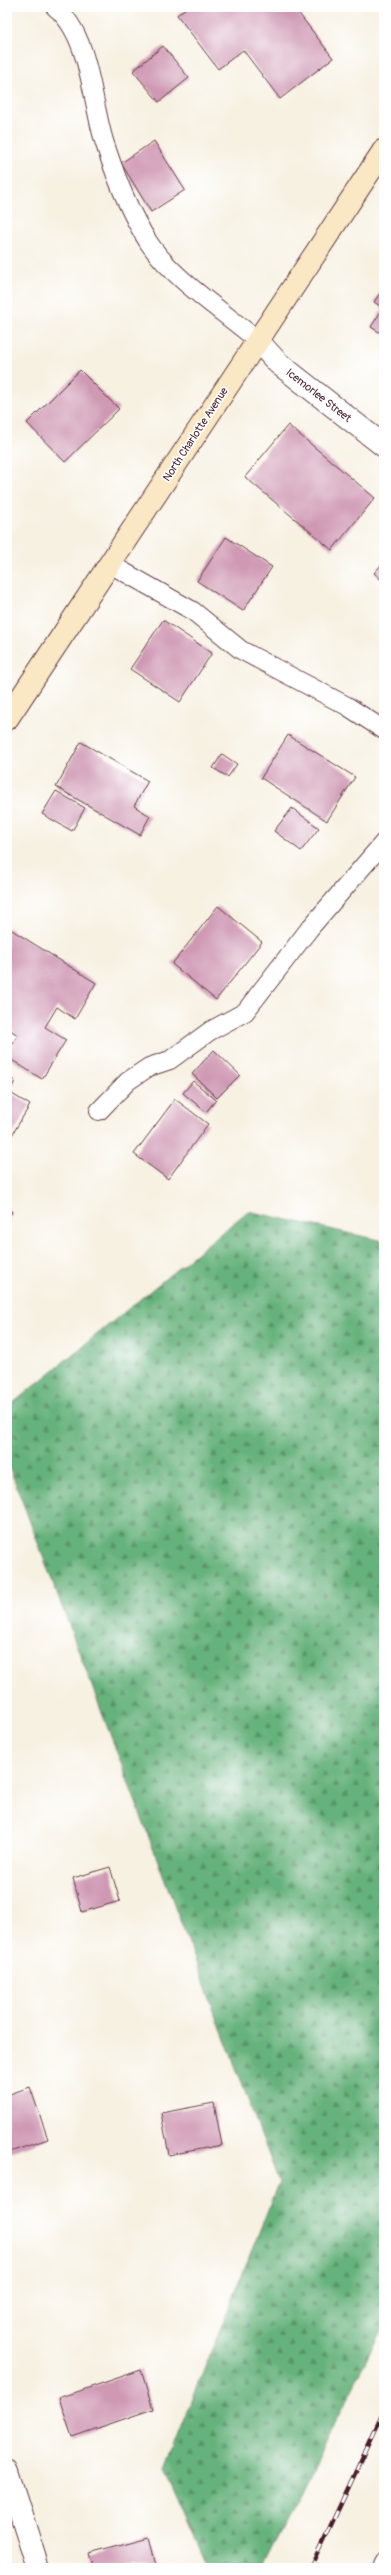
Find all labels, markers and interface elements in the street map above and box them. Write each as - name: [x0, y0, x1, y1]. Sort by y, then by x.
- street label: Icemorlee Street: [283, 366, 354, 425]
- street label: North Charlotte Avenue: [160, 384, 231, 484]

